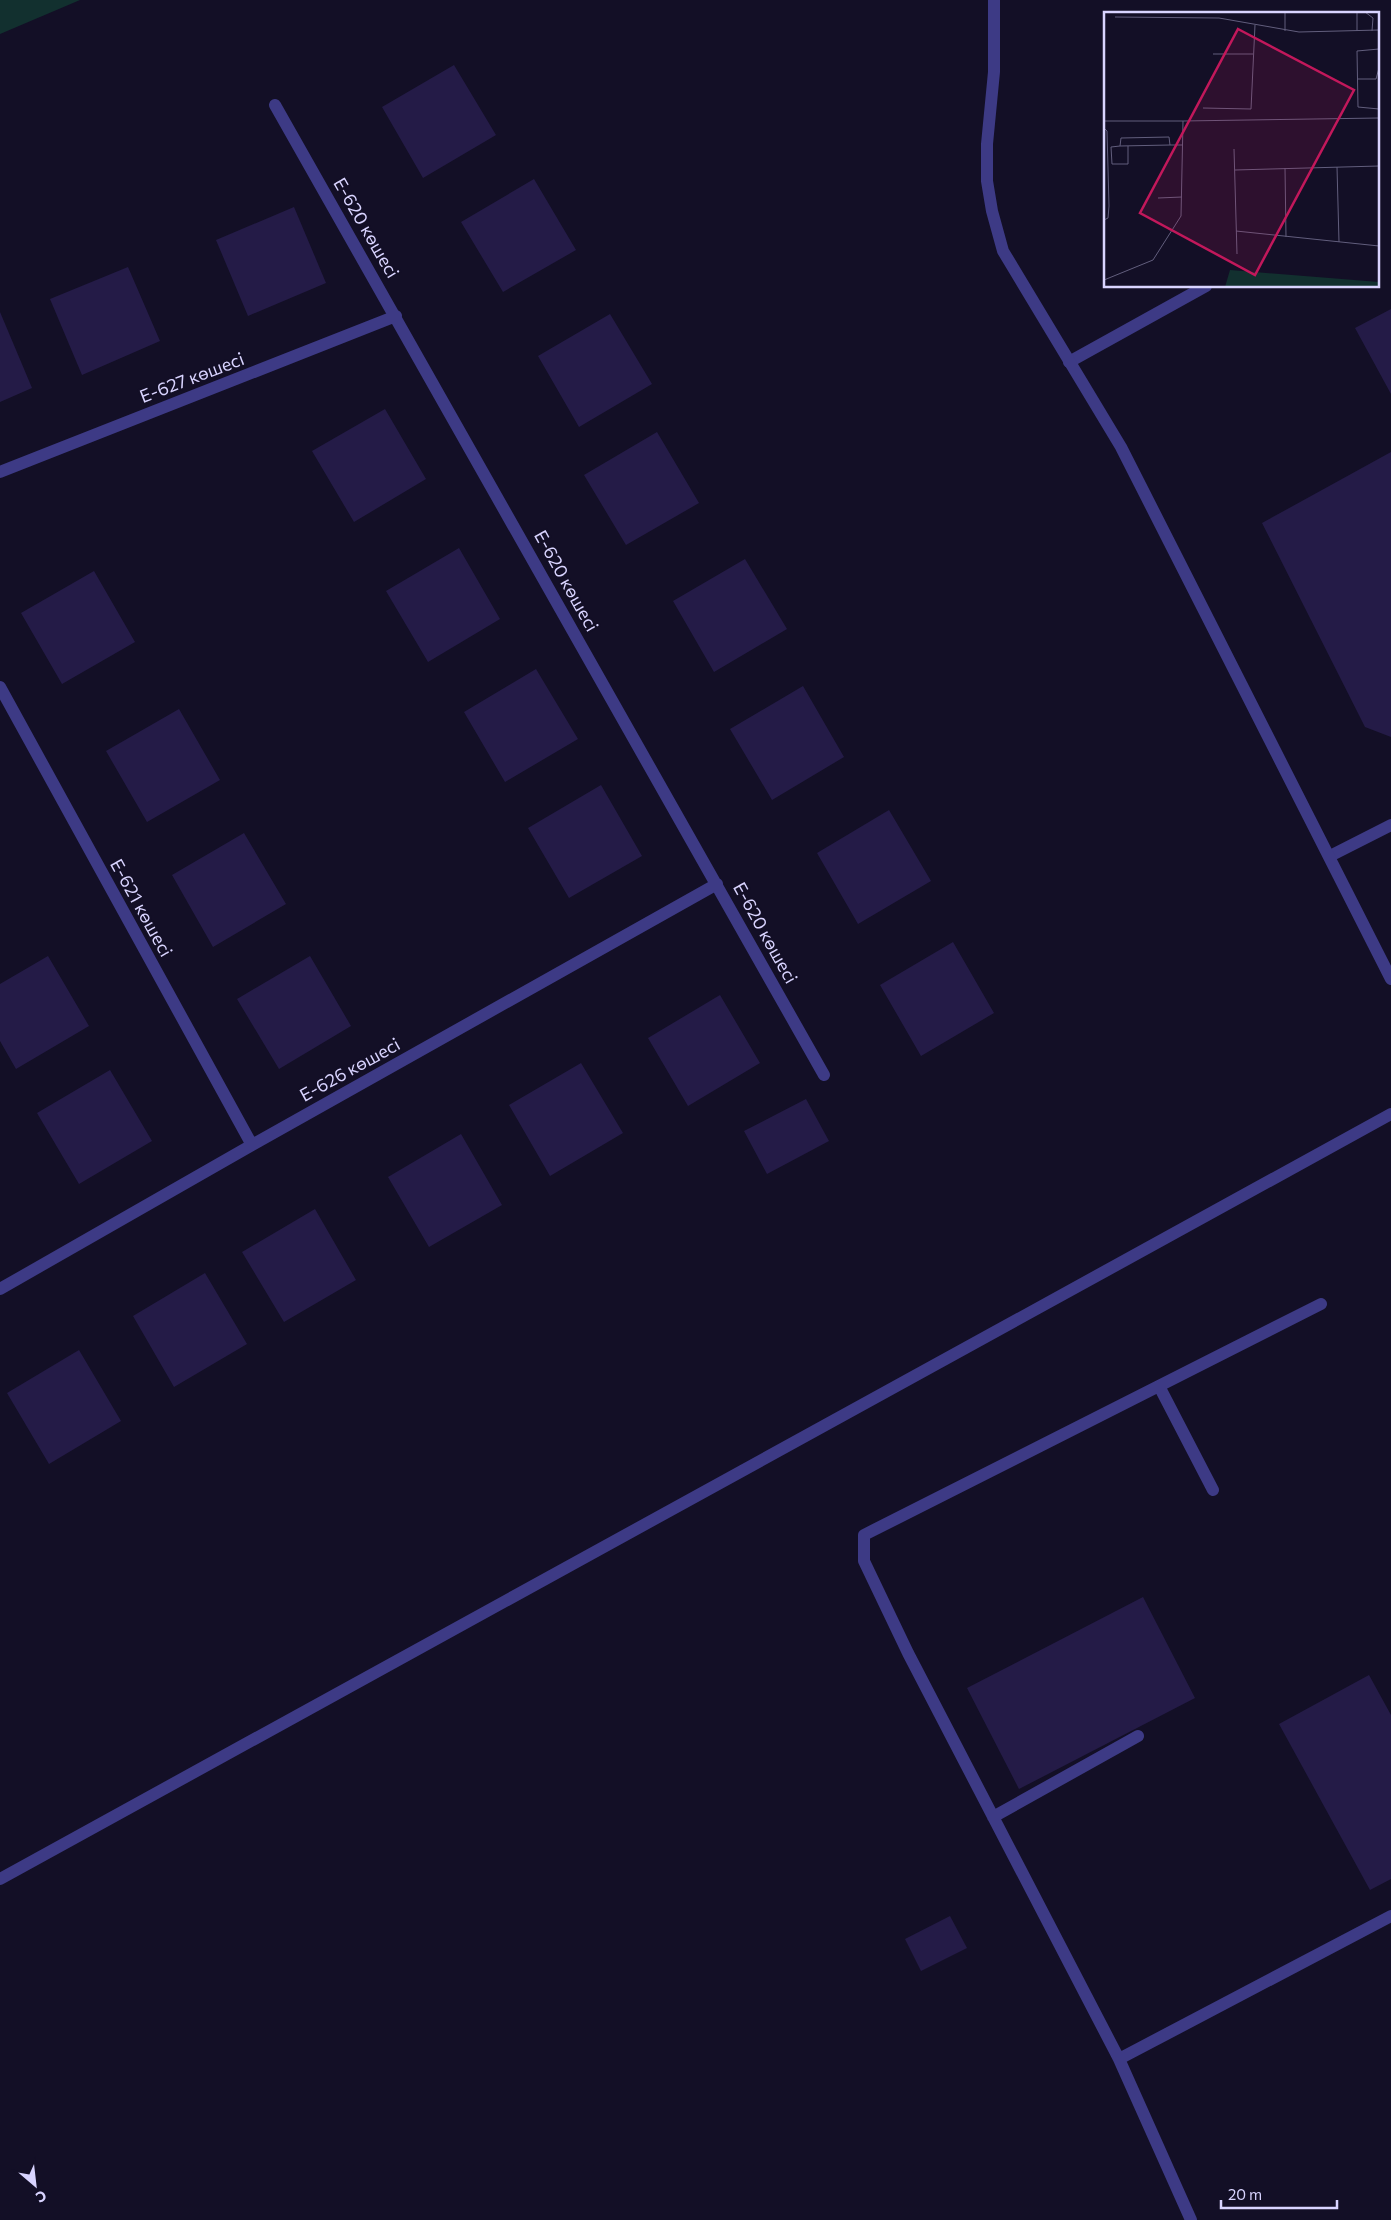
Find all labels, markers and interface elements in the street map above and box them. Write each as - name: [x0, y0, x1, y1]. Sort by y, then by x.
- inset map: [1104, 12, 1378, 288]
- street label: Е-620 көшесі: [329, 173, 404, 282]
- street label: Е-627 көшесі: [136, 347, 247, 407]
- street label: Е-620 көшесі: [530, 526, 604, 635]
- street label: Е-621 көшесі: [106, 855, 178, 960]
- street label: Е-620 көшесі: [729, 878, 803, 987]
- street label: Е-626 көшесі: [295, 1032, 404, 1106]
- north arrow: [10, 2160, 60, 2210]
- scale bar: [1221, 2178, 1337, 2210]
- text: 20 m: [1228, 2185, 1262, 2203]
- text: С: [33, 2187, 50, 2207]

